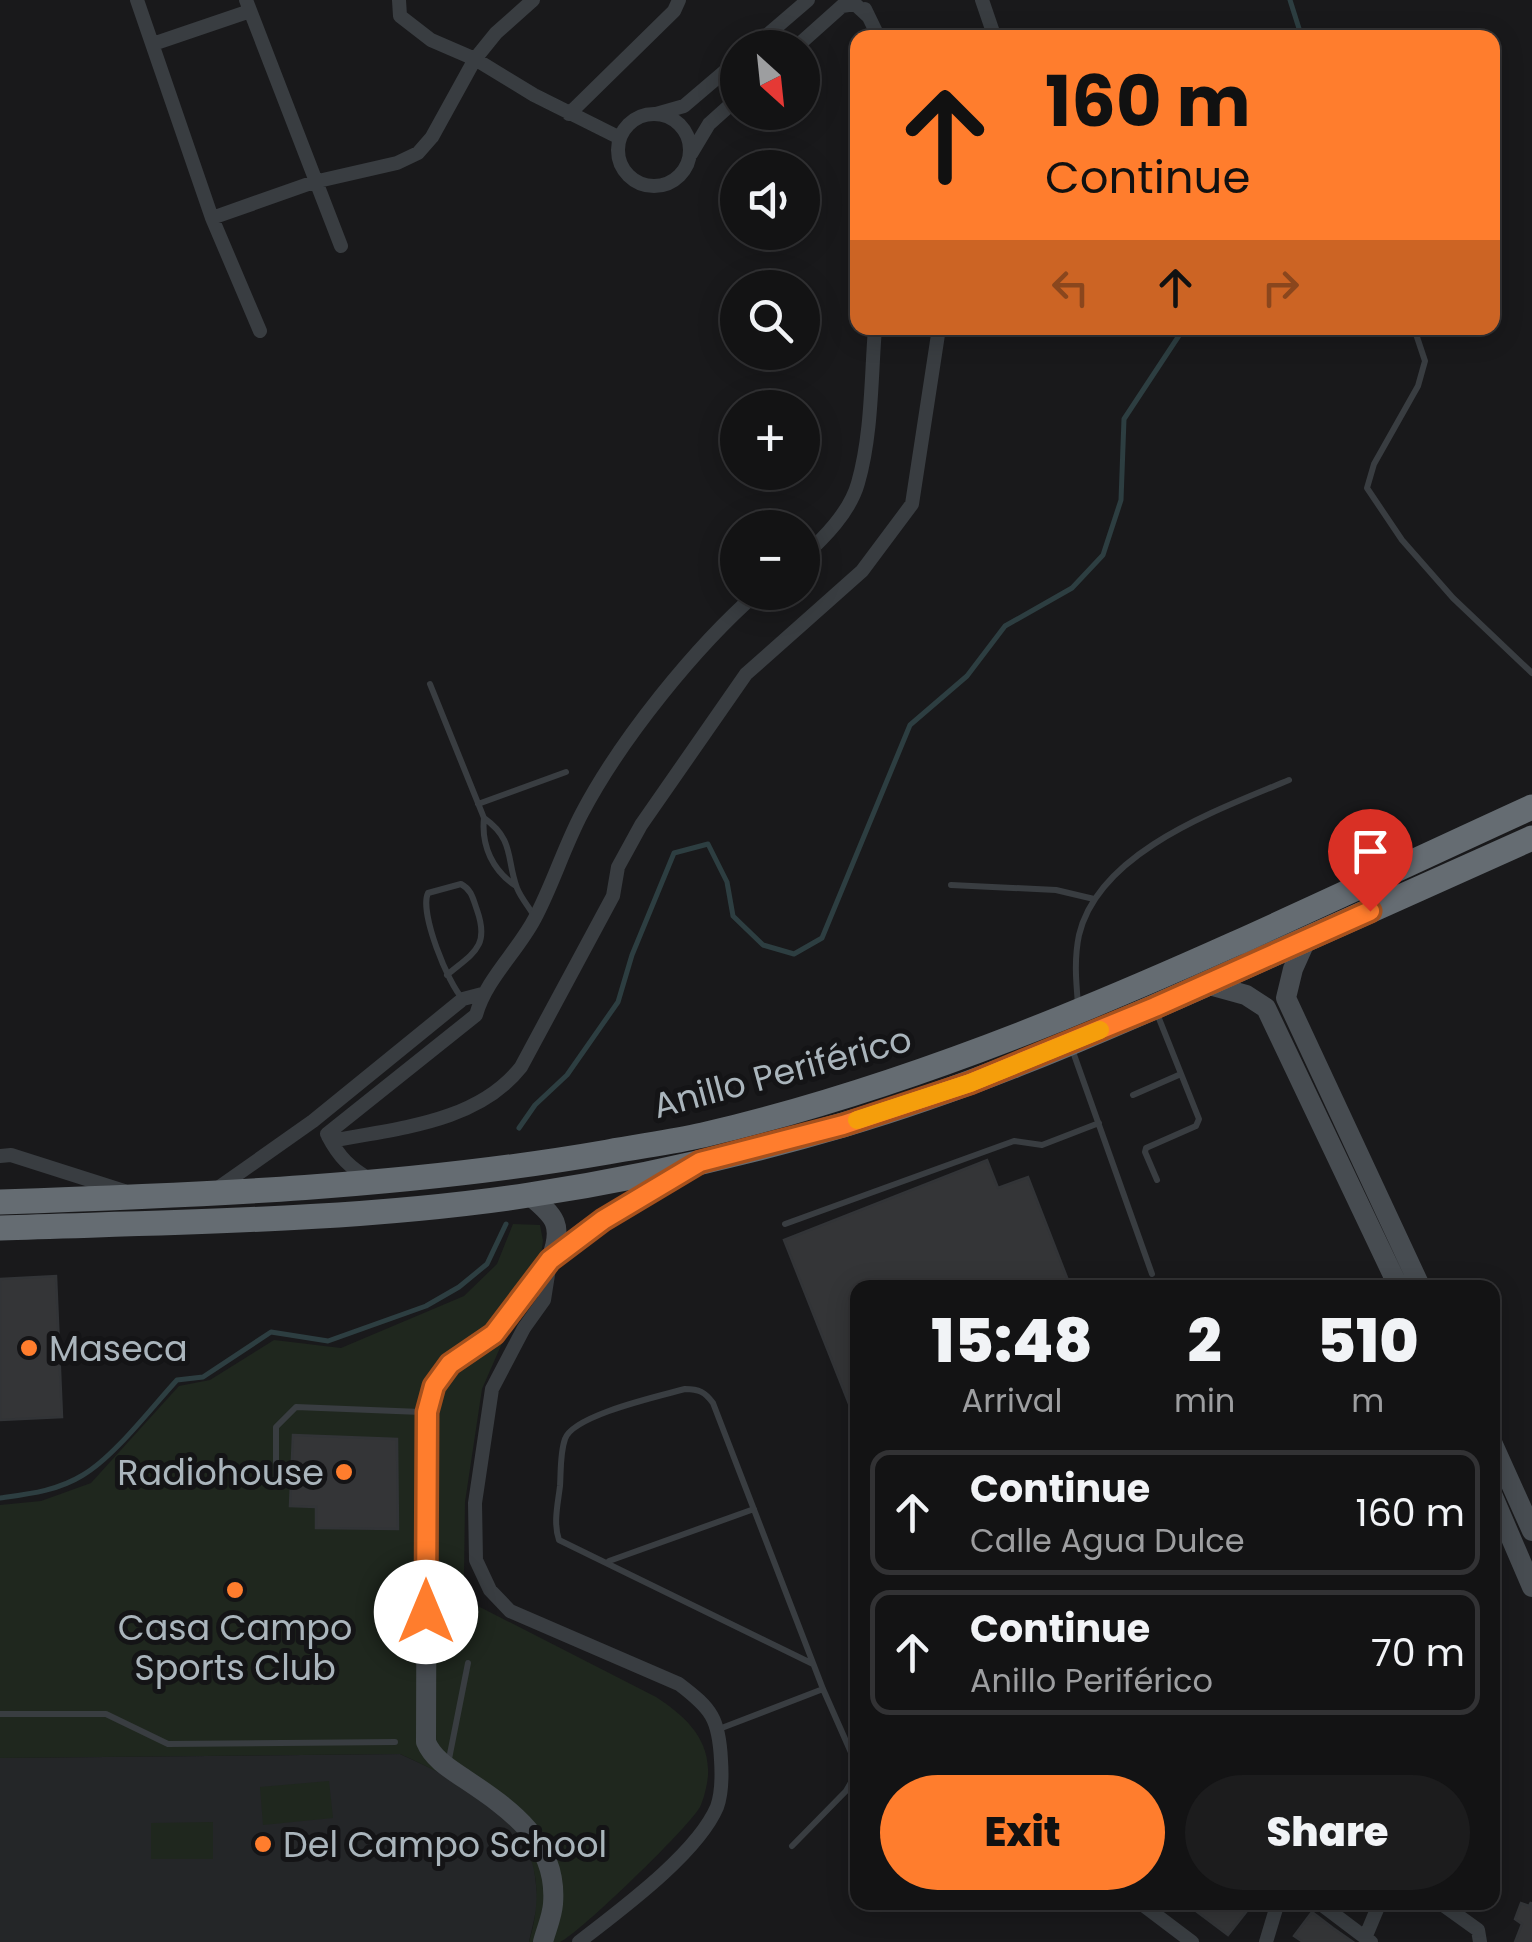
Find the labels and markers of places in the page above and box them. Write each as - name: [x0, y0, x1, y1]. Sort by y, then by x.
- pin: [1328, 809, 1413, 912]
- place label: Maseca: [49, 1324, 188, 1373]
- marker: Maseca: [18, 1337, 40, 1359]
- place label: Radiohouse: [117, 1448, 324, 1497]
- marker: Radiohouse: [333, 1461, 355, 1483]
- marker: Casa Campo Sports Club: [224, 1579, 246, 1601]
- place label: Casa Campo Sports Club: [118, 1603, 352, 1692]
- place label: Del Campo School: [283, 1820, 607, 1869]
- marker: Del Campo School: [252, 1833, 274, 1855]

